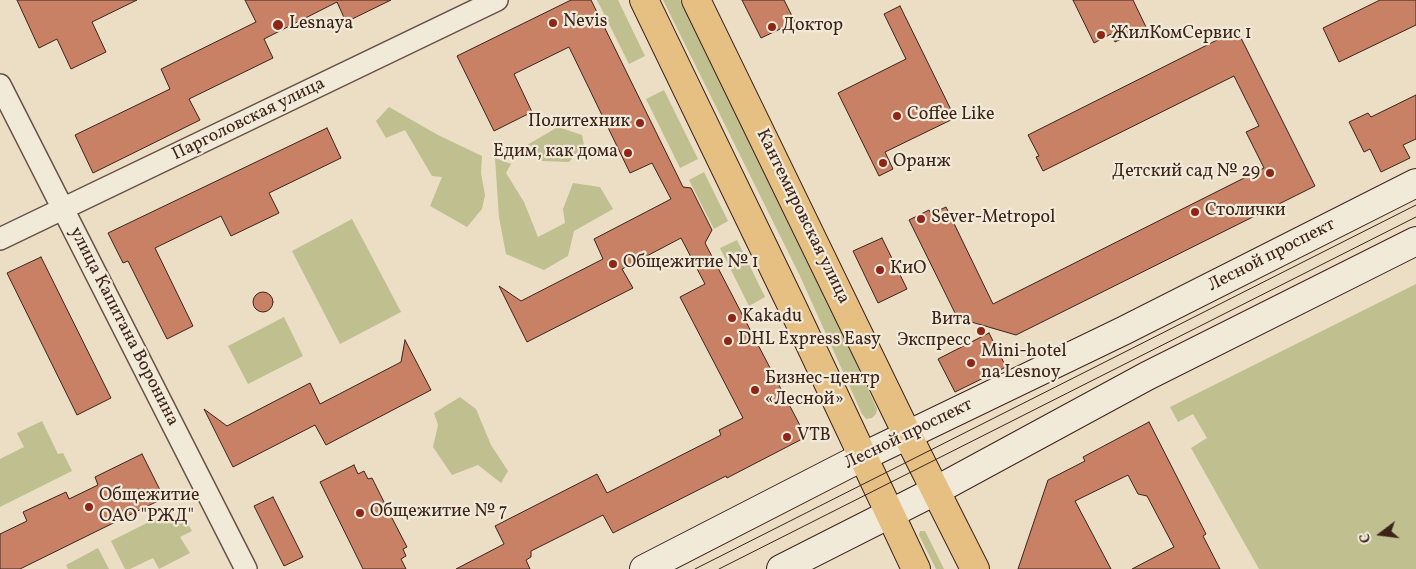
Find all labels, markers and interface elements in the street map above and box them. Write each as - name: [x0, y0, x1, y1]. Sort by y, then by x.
- place label: Nevis: [563, 12, 607, 34]
- place label: Lesnaya: [289, 14, 353, 36]
- place label: Доктор: [782, 16, 843, 38]
- marker: Nevis: [547, 17, 559, 29]
- marker: Lesnaya: [271, 18, 285, 32]
- marker: Доктор: [766, 21, 778, 33]
- place label: ЖилКомСервис 1: [1111, 24, 1252, 46]
- marker: ЖилКомСервис 1: [1095, 29, 1107, 41]
- street label: Парголовская улица: [169, 74, 329, 166]
- place label: Coffee Like: [907, 105, 995, 127]
- marker: Coffee Like: [891, 110, 903, 122]
- place label: Политехник: [528, 112, 630, 134]
- marker: Политехник: [634, 117, 646, 129]
- street label: Кантемировская улица: [750, 126, 854, 308]
- place label: Едим, как дома: [493, 142, 618, 164]
- marker: Едим, как дома: [622, 147, 634, 159]
- place label: Оранж: [893, 152, 951, 174]
- marker: Оранж: [877, 157, 889, 169]
- place label: Детский сад № 29: [1112, 162, 1260, 184]
- marker: Детский сад № 29: [1264, 167, 1276, 179]
- place label: Столички: [1205, 201, 1286, 223]
- marker: Столички: [1189, 206, 1201, 218]
- place label: Sever-Metropol: [931, 208, 1055, 230]
- marker: Sever-Metropol: [915, 213, 927, 225]
- street label: Лесной проспект: [1205, 215, 1339, 297]
- street label: улица Капитана Воронина: [63, 224, 183, 430]
- place label: Общежитие № 1: [623, 253, 759, 275]
- marker: Общежитие № 1: [607, 258, 619, 270]
- place label: КиО: [890, 259, 926, 281]
- marker: КиО: [874, 264, 886, 276]
- place label: Kakadu: [742, 307, 802, 329]
- place label: Вита Экспресс: [897, 310, 971, 352]
- marker: Kakadu: [726, 312, 738, 324]
- marker: Вита Экспресс: [975, 325, 987, 337]
- place label: DHL Express Easy: [738, 330, 881, 352]
- marker: DHL Express Easy: [722, 335, 734, 347]
- place label: Mini-hotel na Lesnoy: [981, 342, 1067, 384]
- marker: Mini-hotel na Lesnoy: [965, 357, 977, 369]
- place label: Бизнес-центр «Лесной»: [765, 369, 880, 412]
- marker: Бизнес-центр «Лесной»: [749, 384, 761, 396]
- street label: Лесной проспект: [841, 395, 977, 475]
- place label: VTB: [797, 426, 831, 448]
- marker: VTB: [781, 431, 793, 443]
- place label: Общежитие ОАО "РЖД": [99, 486, 200, 528]
- marker: Общежитие ОАО "РЖД": [83, 501, 95, 513]
- place label: Общежитие № 7: [370, 502, 507, 524]
- marker: Общежитие № 7: [354, 507, 366, 519]
- north arrow: [1356, 509, 1406, 559]
- text: С: [1356, 531, 1376, 545]

